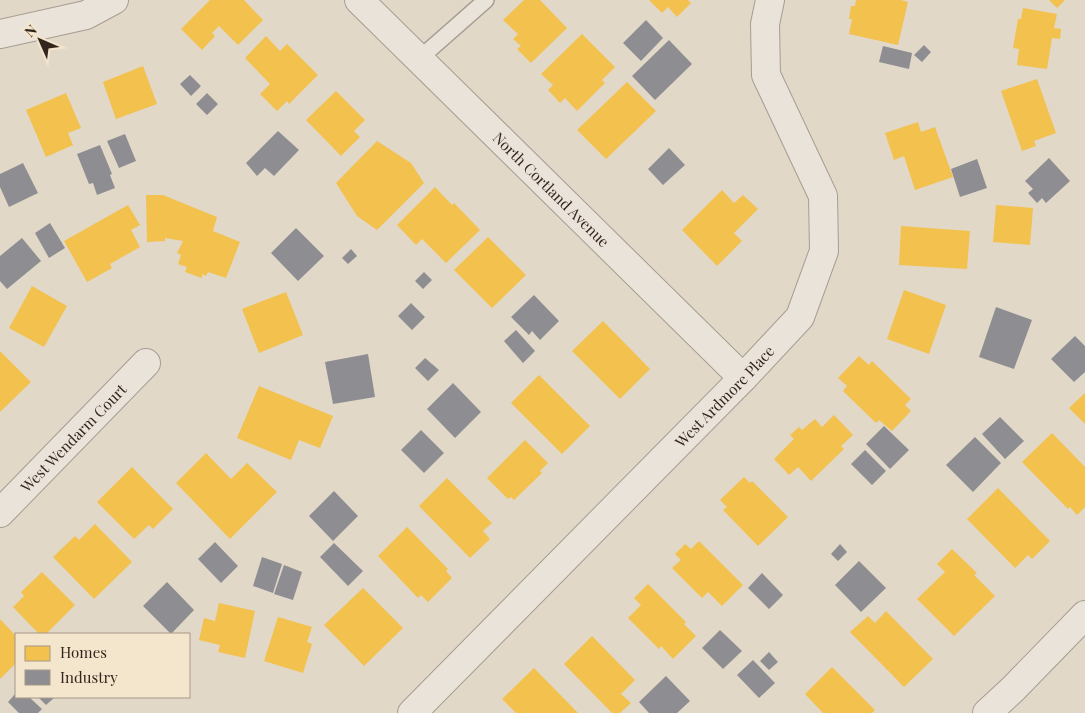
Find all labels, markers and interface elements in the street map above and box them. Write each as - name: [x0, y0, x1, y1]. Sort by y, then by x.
- north arrow: [15, 15, 65, 65]
- text: N: [20, 20, 41, 41]
- street label: North Cortland Avenue: [489, 128, 614, 251]
- street label: West Ardmore Place: [670, 341, 778, 452]
- street label: West Wendarm Court: [15, 379, 131, 497]
- legend: [15, 633, 190, 698]
- text: Homes: [60, 642, 107, 662]
- text: Industry: [60, 667, 118, 687]

